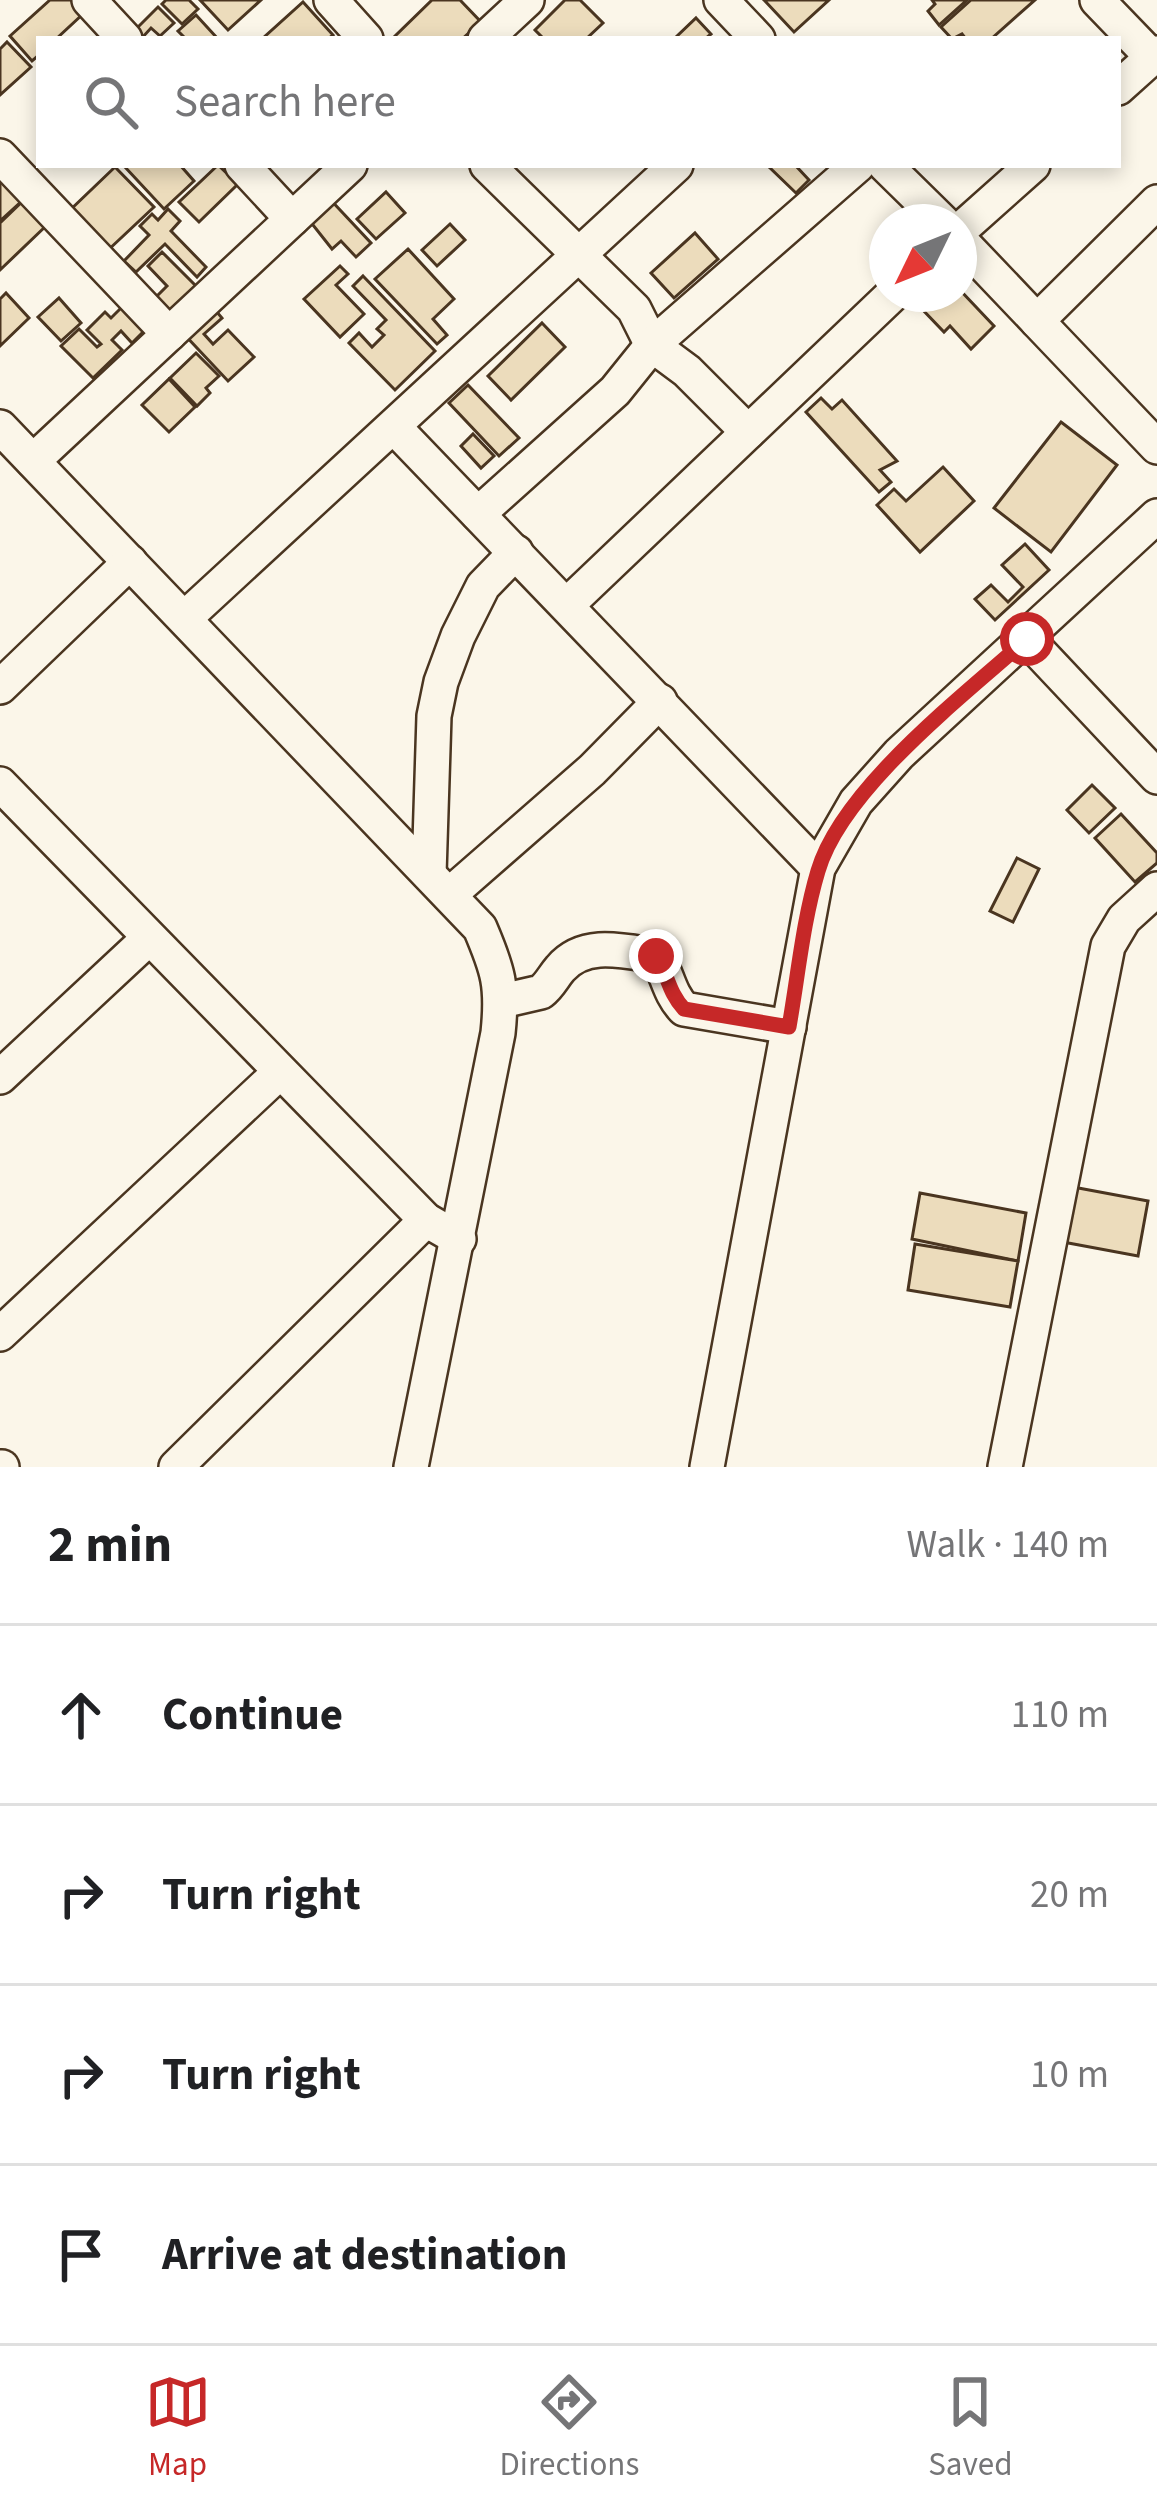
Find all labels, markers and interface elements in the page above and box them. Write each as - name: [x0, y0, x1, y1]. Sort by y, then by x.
- search box: [36, 36, 1121, 168]
- icon: search: [78, 69, 144, 135]
- text: Search here: [174, 70, 396, 134]
- north arrow: [869, 204, 977, 312]
- route start: [1000, 612, 1054, 666]
- route end: [629, 929, 683, 983]
- text: 2 min: [48, 1509, 172, 1581]
- text: Walk · 140 m: [906, 1517, 1109, 1573]
- icon: ahead: [48, 1682, 114, 1748]
- text: Continue: [162, 1683, 343, 1747]
- text: 110 m: [1011, 1687, 1109, 1743]
- icon: right: [48, 1862, 114, 1928]
- text: Turn right: [162, 1863, 361, 1927]
- text: 20 m: [1030, 1867, 1109, 1923]
- icon: right: [48, 2042, 114, 2108]
- text: Turn right: [162, 2043, 361, 2107]
- text: 10 m: [1030, 2047, 1109, 2103]
- icon: arrive: [48, 2222, 114, 2288]
- text: Arrive at destination: [162, 2223, 567, 2287]
- tab: Map: [145, 2369, 211, 2488]
- tab: Directions: [500, 2369, 639, 2488]
- tab: Saved: [928, 2369, 1012, 2488]

